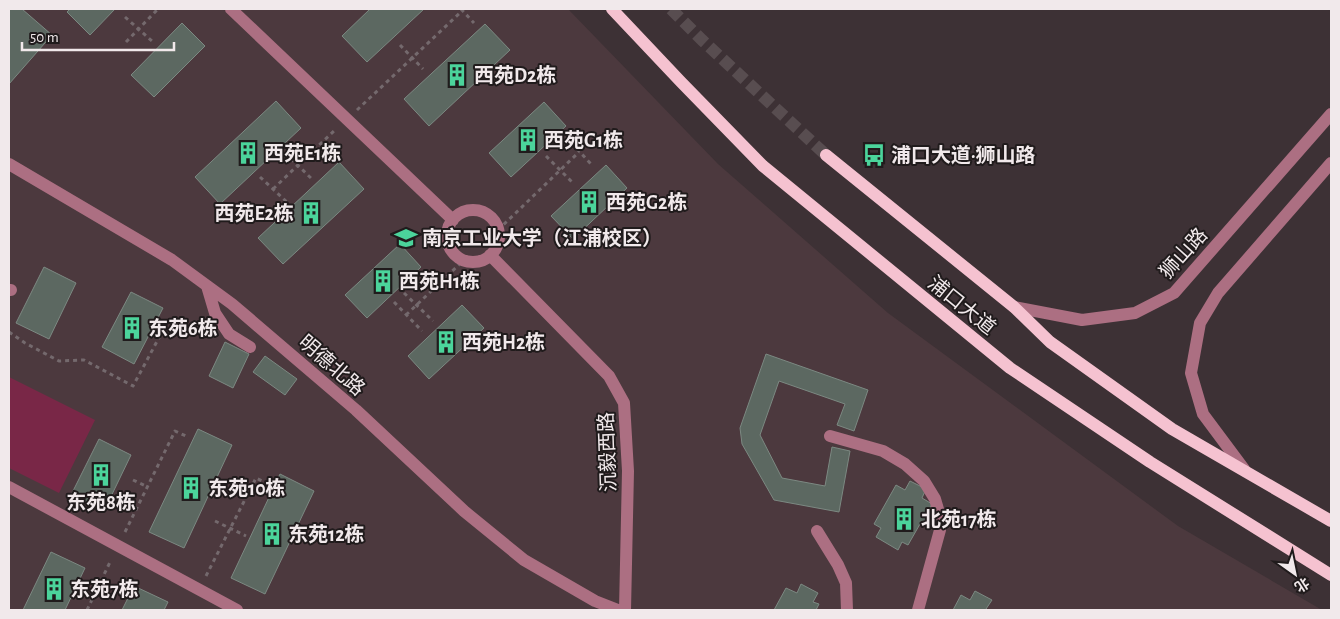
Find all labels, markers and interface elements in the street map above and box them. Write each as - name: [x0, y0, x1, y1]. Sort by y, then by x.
- scale bar: [22, 20, 175, 52]
- text: 50 m: [30, 30, 59, 45]
- building icon: 西苑D2栋: [444, 62, 470, 88]
- place label: 西苑D2栋: [474, 64, 557, 86]
- building icon: 西苑G1栋: [515, 127, 541, 153]
- place label: 西苑G1栋: [544, 129, 623, 151]
- building icon: 西苑E1栋: [235, 140, 261, 166]
- place label: 西苑E1栋: [264, 142, 341, 164]
- bus stop icon: 浦口大道·狮山路: [861, 142, 887, 168]
- place label: 浦口大道·狮山路: [891, 144, 1036, 166]
- building icon: 西苑G2栋: [576, 189, 602, 215]
- place label: 西苑G2栋: [606, 191, 687, 213]
- building icon: 西苑E2栋: [298, 200, 324, 226]
- place label: 西苑E2栋: [214, 202, 294, 224]
- street label: 狮山路: [1155, 224, 1211, 283]
- school or university icon: 南京工业大学（江浦校区）: [393, 225, 419, 251]
- place label: 南京工业大学（江浦校区）: [422, 227, 662, 249]
- building icon: 西苑H1栋: [370, 268, 396, 294]
- place label: 西苑H1栋: [399, 270, 480, 292]
- street label: 浦口大道: [924, 272, 999, 339]
- building icon: 东苑6栋: [119, 315, 145, 341]
- place label: 东苑6栋: [148, 317, 218, 339]
- building icon: 西苑H2栋: [433, 329, 459, 355]
- street label: 明德北路: [295, 331, 369, 400]
- place label: 西苑H2栋: [462, 331, 545, 353]
- street label: 沉毅西路: [595, 412, 619, 492]
- building icon: 东苑8栋: [88, 462, 114, 488]
- building icon: 东苑10栋: [178, 475, 204, 501]
- place label: 东苑10栋: [208, 477, 286, 499]
- place label: 东苑8栋: [66, 491, 136, 513]
- building icon: 北苑17栋: [891, 506, 917, 532]
- place label: 北苑17栋: [921, 508, 997, 530]
- building icon: 东苑12栋: [259, 521, 285, 547]
- place label: 东苑12栋: [288, 523, 365, 545]
- north arrow: [1270, 549, 1320, 599]
- text: 北: [1292, 574, 1312, 595]
- building icon: 东苑7栋: [41, 576, 67, 602]
- place label: 东苑7栋: [70, 578, 139, 600]

